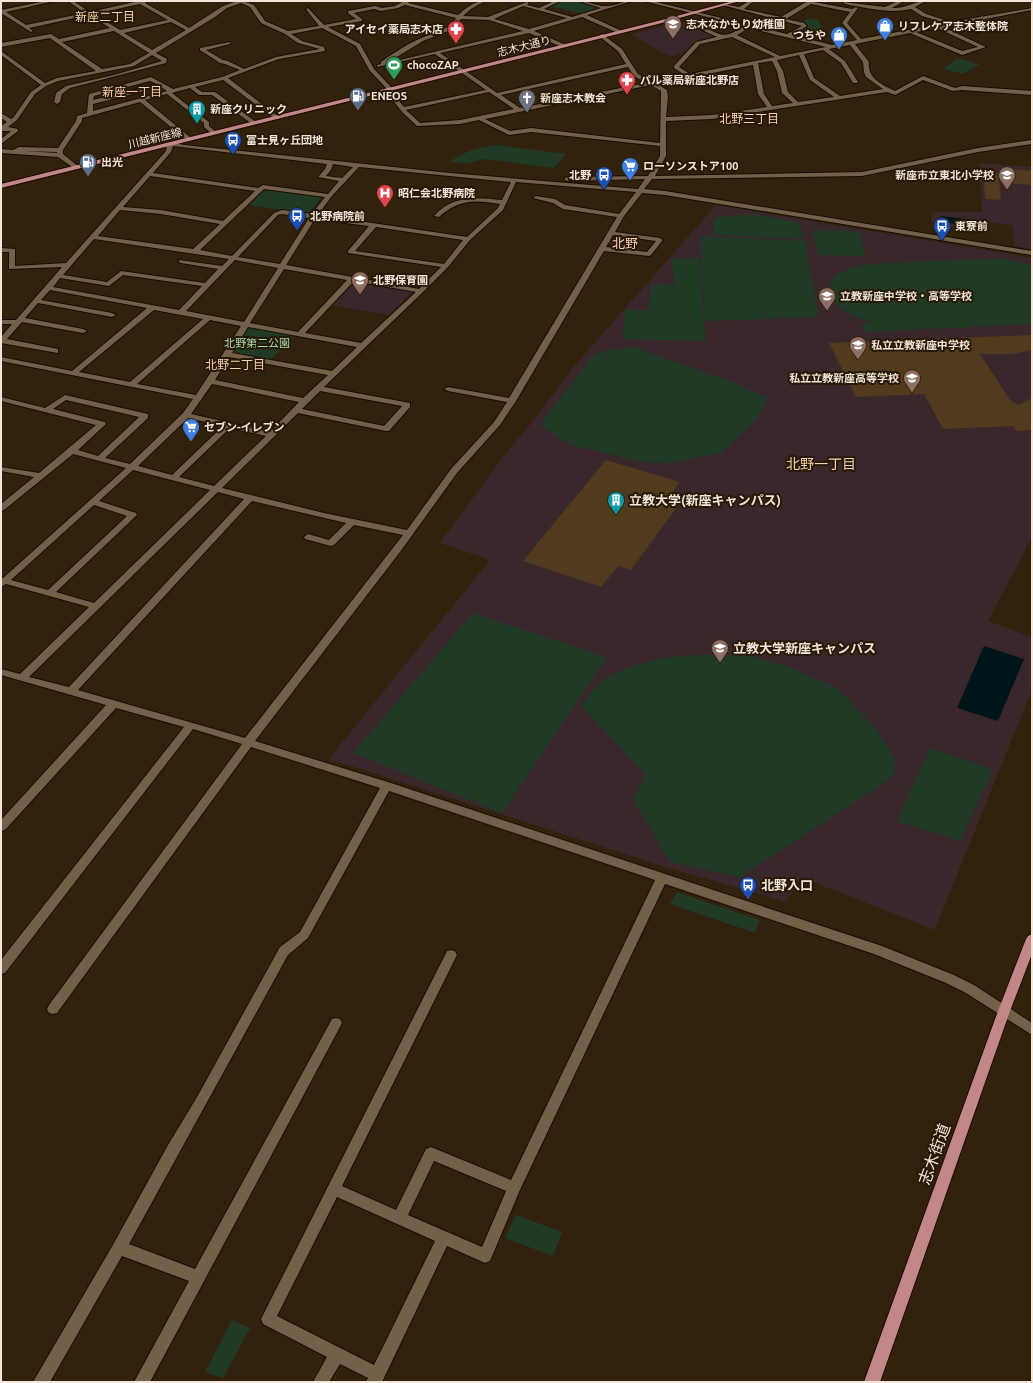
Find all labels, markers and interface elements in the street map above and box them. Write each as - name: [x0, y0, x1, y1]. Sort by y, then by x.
- district label: 新座二丁目: [75, 10, 135, 23]
- school or university icon: 志木なかもり幼稚園: [663, 14, 683, 39]
- shop icon: リフレケア志木整体院: [875, 16, 895, 41]
- place label: 志木なかもり幼稚園: [686, 18, 785, 30]
- pharmacy icon: アイセイ薬局志木店: [446, 19, 466, 44]
- place label: リフレケア志木整体院: [898, 20, 1008, 32]
- place label: アイセイ薬局志木店: [345, 23, 443, 35]
- shop icon: つちや: [829, 25, 849, 50]
- place label: つちや: [793, 29, 826, 41]
- street label: 志木大通り: [496, 34, 552, 58]
- sports icon: chocoZAP: [384, 55, 404, 80]
- place label: chocoZAP: [407, 59, 459, 71]
- pharmacy icon: パル薬局新座北野店: [617, 70, 637, 95]
- place label: パル薬局新座北野店: [640, 74, 739, 86]
- district label: 新座一丁目: [102, 85, 162, 98]
- fuel station icon: ENEOS: [348, 86, 368, 111]
- church icon: 新座志木教会: [517, 88, 537, 113]
- place label: ENEOS: [371, 90, 407, 102]
- place label: 新座志木教会: [540, 92, 606, 104]
- building icon: 新座クリニック: [187, 99, 207, 124]
- place label: 新座クリニック: [210, 103, 287, 115]
- district label: 北野三丁目: [719, 112, 779, 125]
- street label: 川越新座線: [127, 126, 183, 150]
- bus stop icon: 富士見ヶ丘団地: [223, 130, 243, 155]
- place label: 富士見ヶ丘団地: [246, 134, 323, 146]
- fuel station icon: 出光: [78, 152, 98, 177]
- place label: 出光: [101, 156, 123, 168]
- supermarket icon: ローソンストア100: [620, 156, 640, 181]
- place label: ローソンストア100: [643, 160, 738, 172]
- bus stop icon: 北野: [594, 165, 614, 190]
- school or university icon: 新座市立東北小学校: [997, 165, 1017, 190]
- place label: 北野: [569, 169, 592, 181]
- place label: 新座市立東北小学校: [895, 169, 994, 181]
- hospital icon: 昭仁会北野病院: [375, 183, 395, 208]
- place label: 昭仁会北野病院: [398, 187, 475, 199]
- bus stop icon: 北野病院前: [287, 206, 307, 231]
- place label: 北野病院前: [310, 210, 365, 222]
- bus stop icon: 東寮前: [932, 216, 952, 241]
- place label: 東寮前: [955, 220, 988, 232]
- district label: 北野: [612, 236, 638, 250]
- school or university icon: 北野保育園: [350, 270, 370, 295]
- place label: 北野保育園: [373, 274, 428, 286]
- school or university icon: 立教新座中学校・高等学校: [817, 286, 837, 311]
- place label: 立教新座中学校・高等学校: [840, 290, 972, 302]
- school or university icon: 私立立教新座中学校: [848, 335, 868, 360]
- park label: 北野第二公園: [224, 337, 290, 349]
- place label: 私立立教新座中学校: [871, 339, 970, 351]
- district label: 北野二丁目: [205, 358, 265, 371]
- school or university icon: 私立立教新座高等学校: [902, 368, 922, 393]
- place label: 私立立教新座高等学校: [789, 372, 899, 384]
- supermarket icon: セブン-イレブン: [181, 417, 201, 442]
- place label: セブン-イレブン: [204, 421, 285, 433]
- district label: 北野一丁目: [786, 456, 856, 472]
- building icon: 立教大学(新座キャンパス): [606, 490, 626, 515]
- place label: 立教大学(新座キャンパス): [629, 493, 781, 508]
- school or university icon: 立教大学新座キャンパス: [710, 638, 730, 663]
- place label: 立教大学新座キャンパス: [733, 641, 876, 655]
- bus stop icon: 北野入口: [738, 875, 758, 900]
- place label: 北野入口: [761, 878, 813, 892]
- street label: 志木街道: [915, 1121, 953, 1187]

